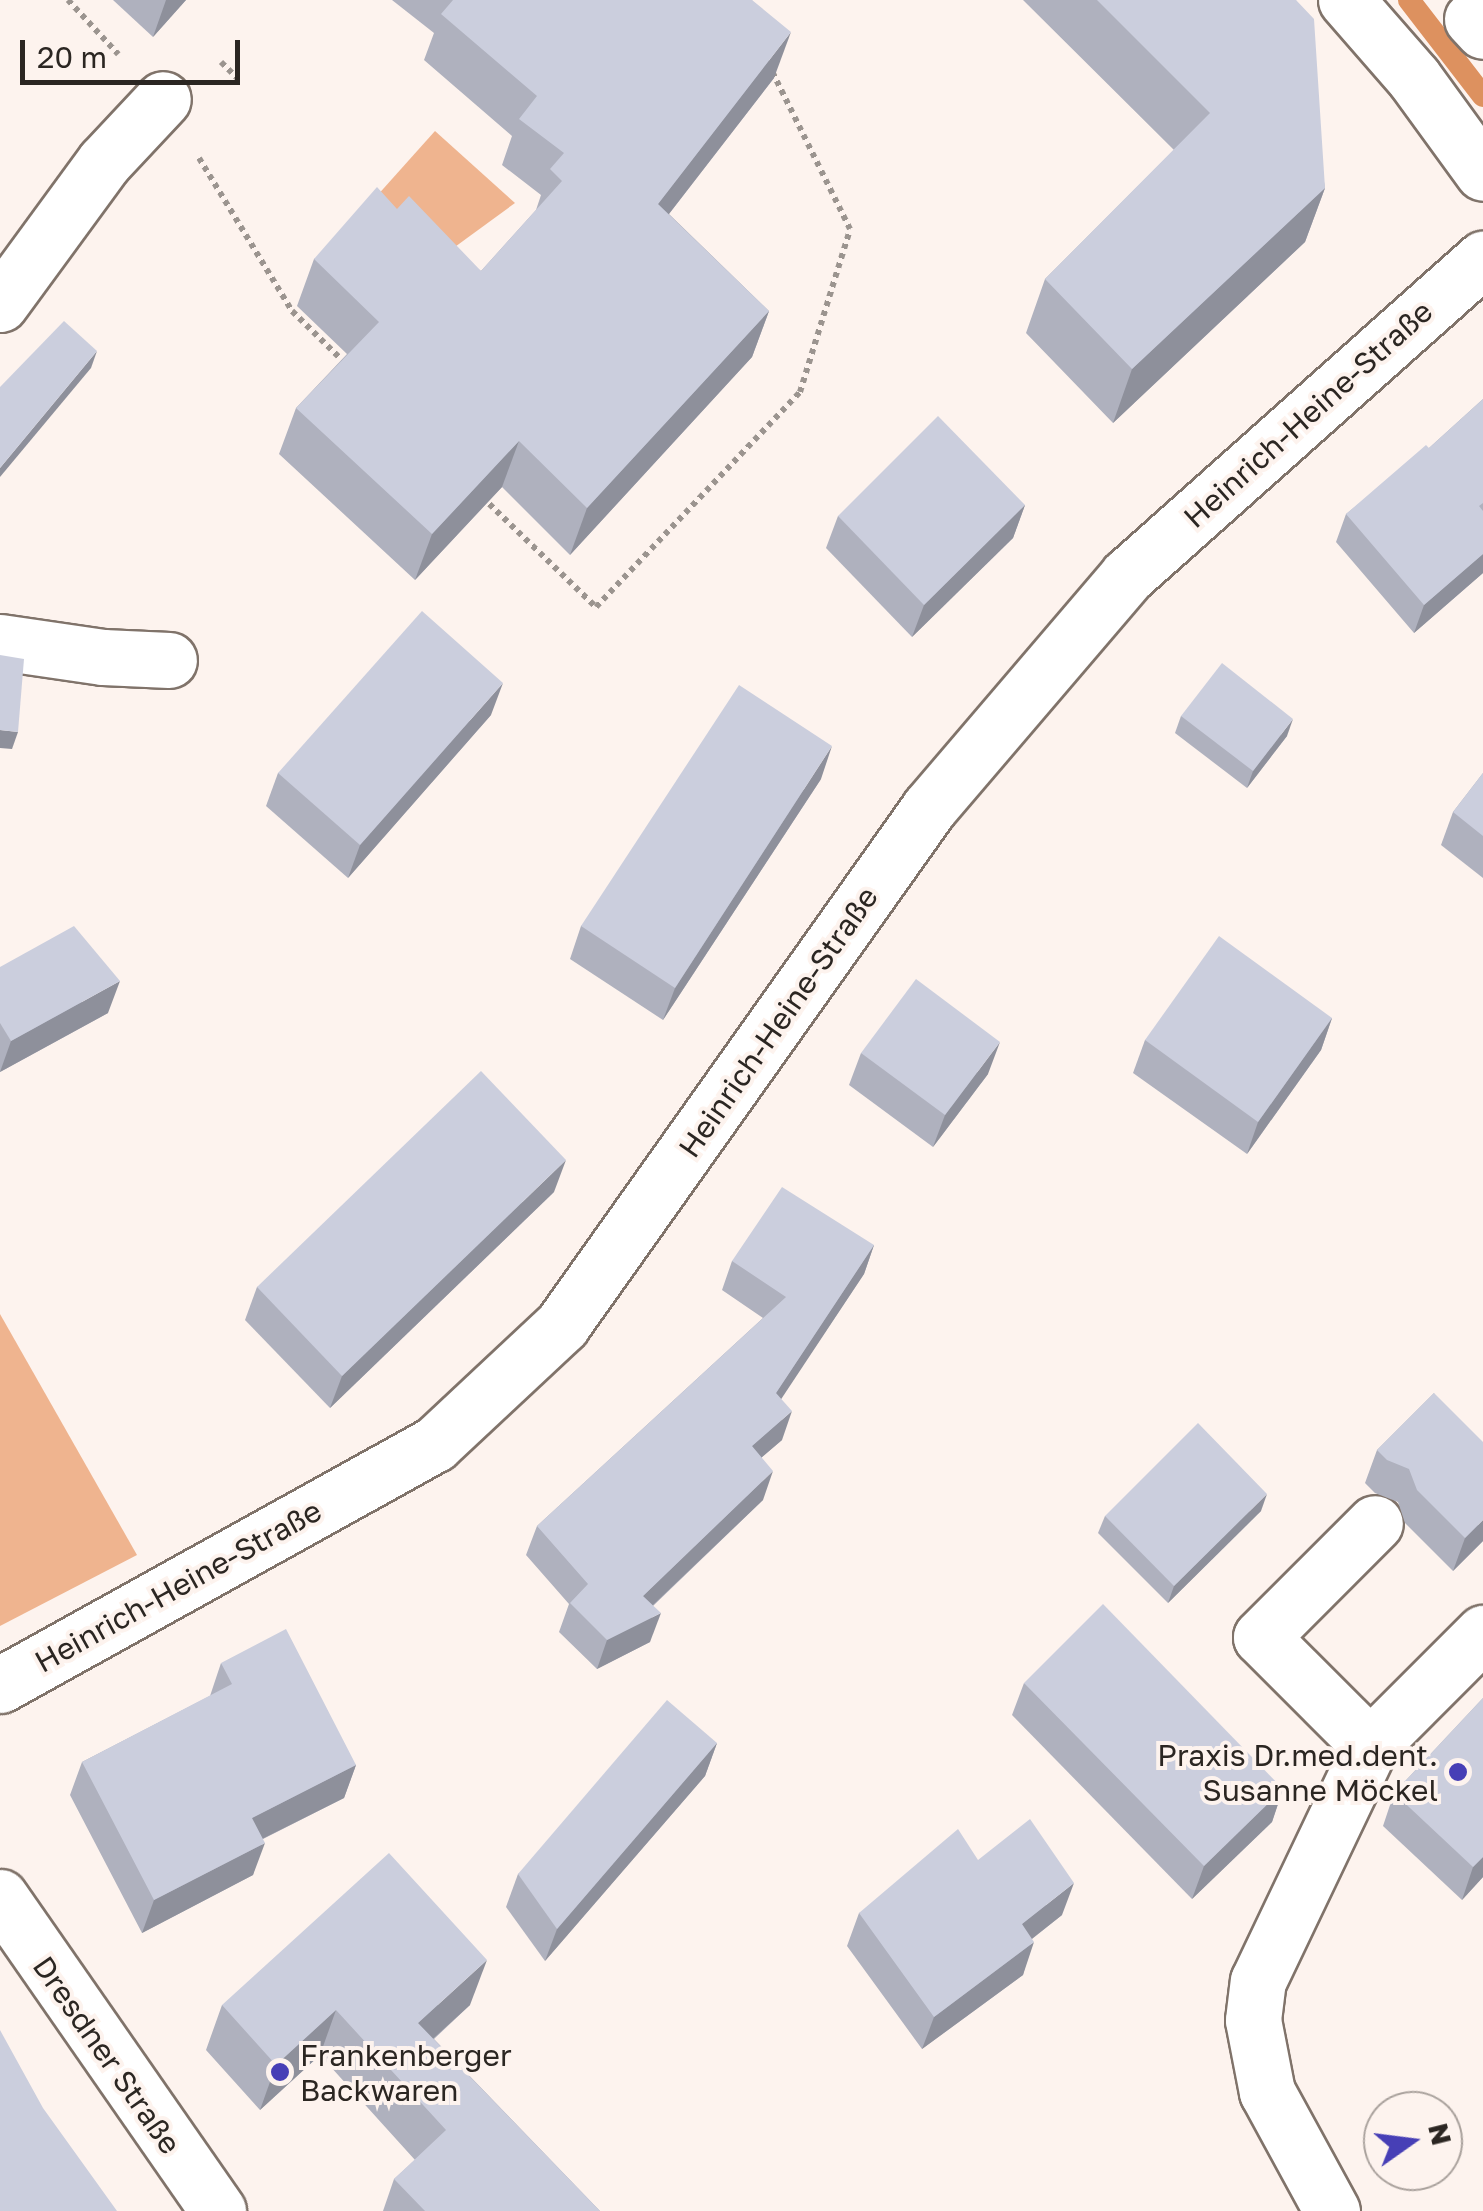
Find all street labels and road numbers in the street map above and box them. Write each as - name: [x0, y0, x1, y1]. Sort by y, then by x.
- street label: Heinrich-Heine-Straße: [1176, 293, 1440, 535]
- street label: Heinrich-Heine-Straße: [671, 880, 885, 1164]
- street label: Heinrich-Heine-Straße: [29, 1492, 327, 1680]
- street label: Dresdner Straße: [25, 1949, 189, 2161]

